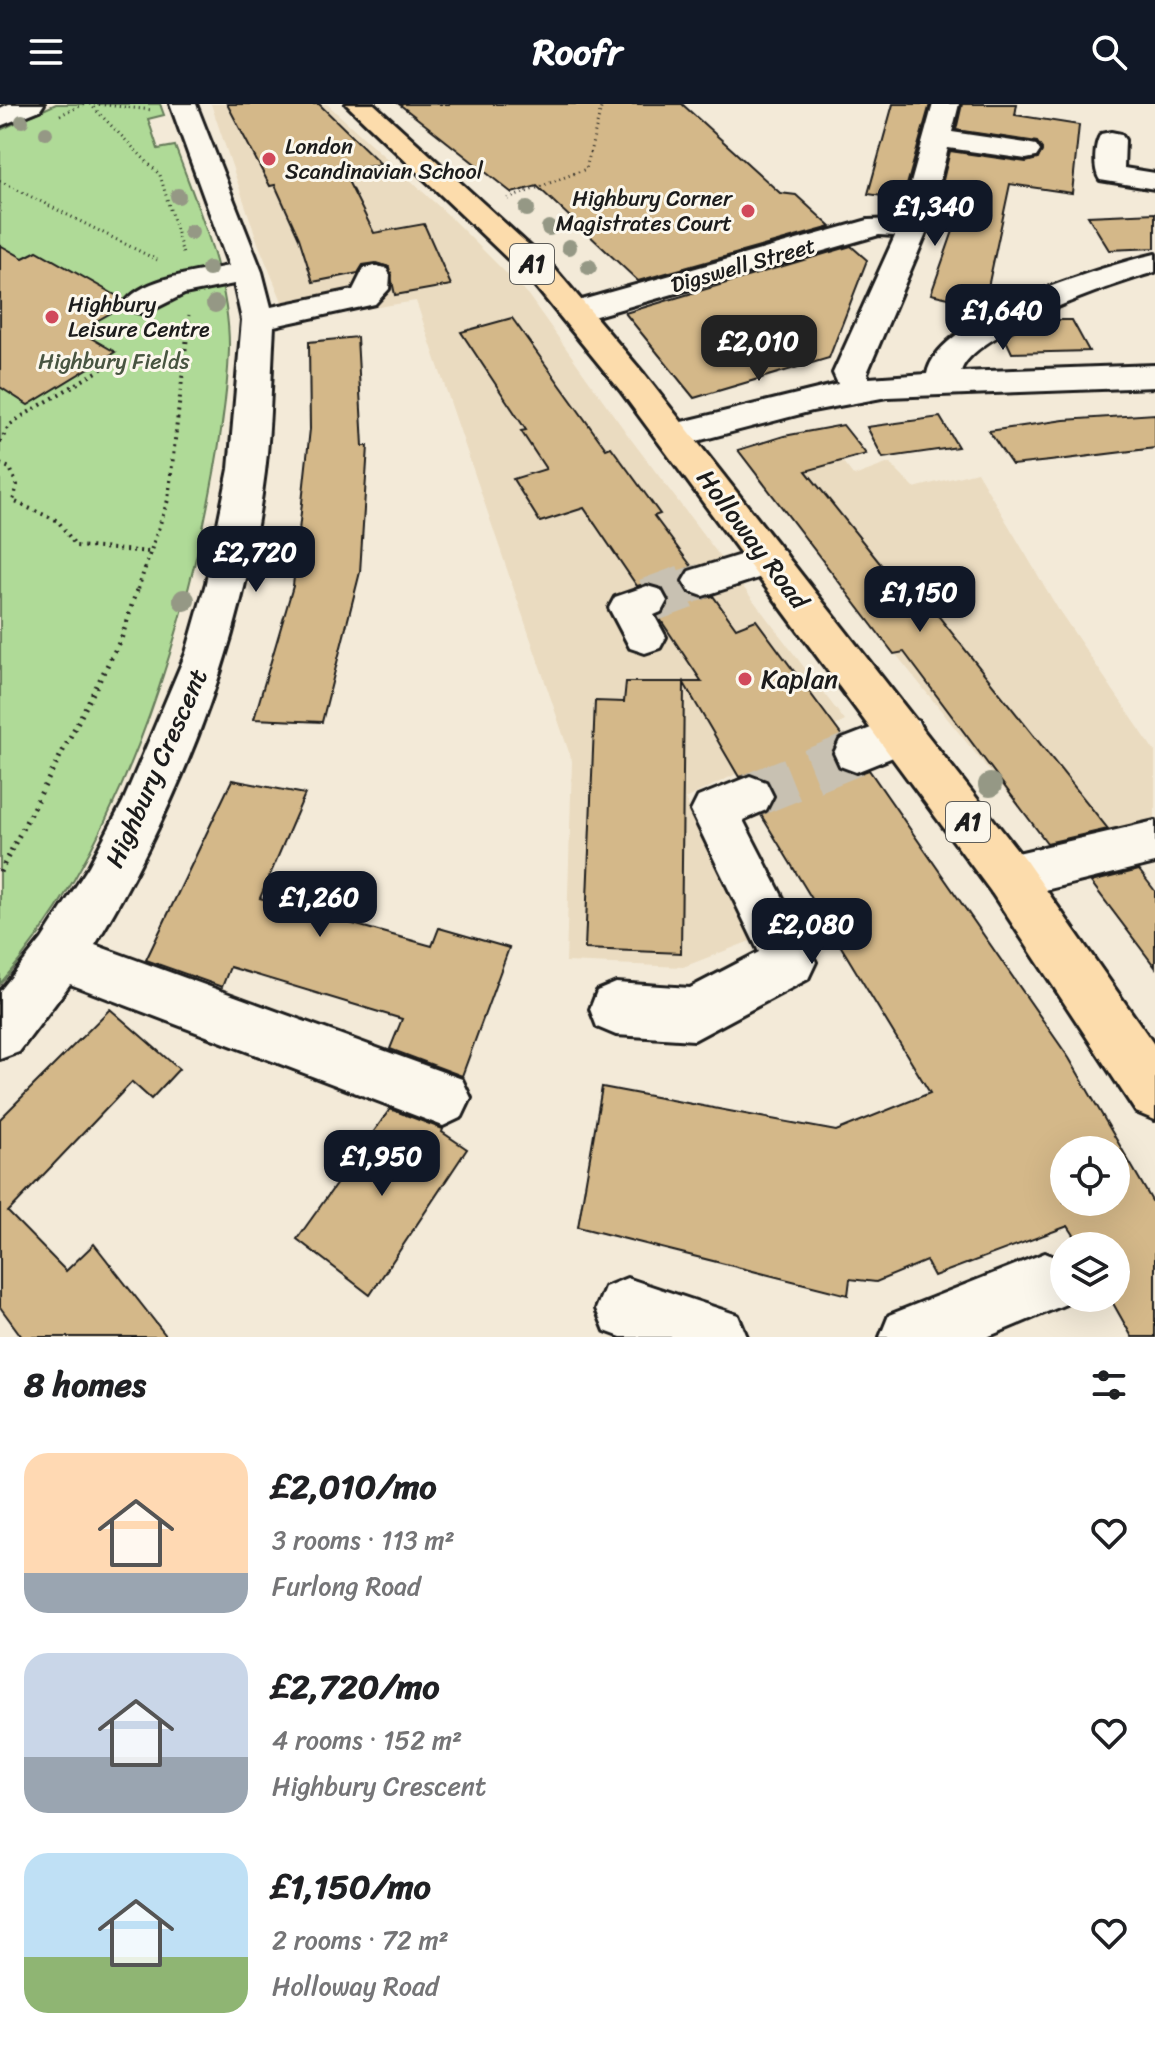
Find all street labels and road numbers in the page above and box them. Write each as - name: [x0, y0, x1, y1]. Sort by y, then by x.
- street label: Digswell Street: [666, 226, 820, 304]
- road number: A1: [510, 244, 554, 284]
- street label: Holloway Road: [684, 459, 823, 621]
- street label: Highbury Crescent: [91, 661, 221, 875]
- road number: A1: [946, 802, 990, 842]

